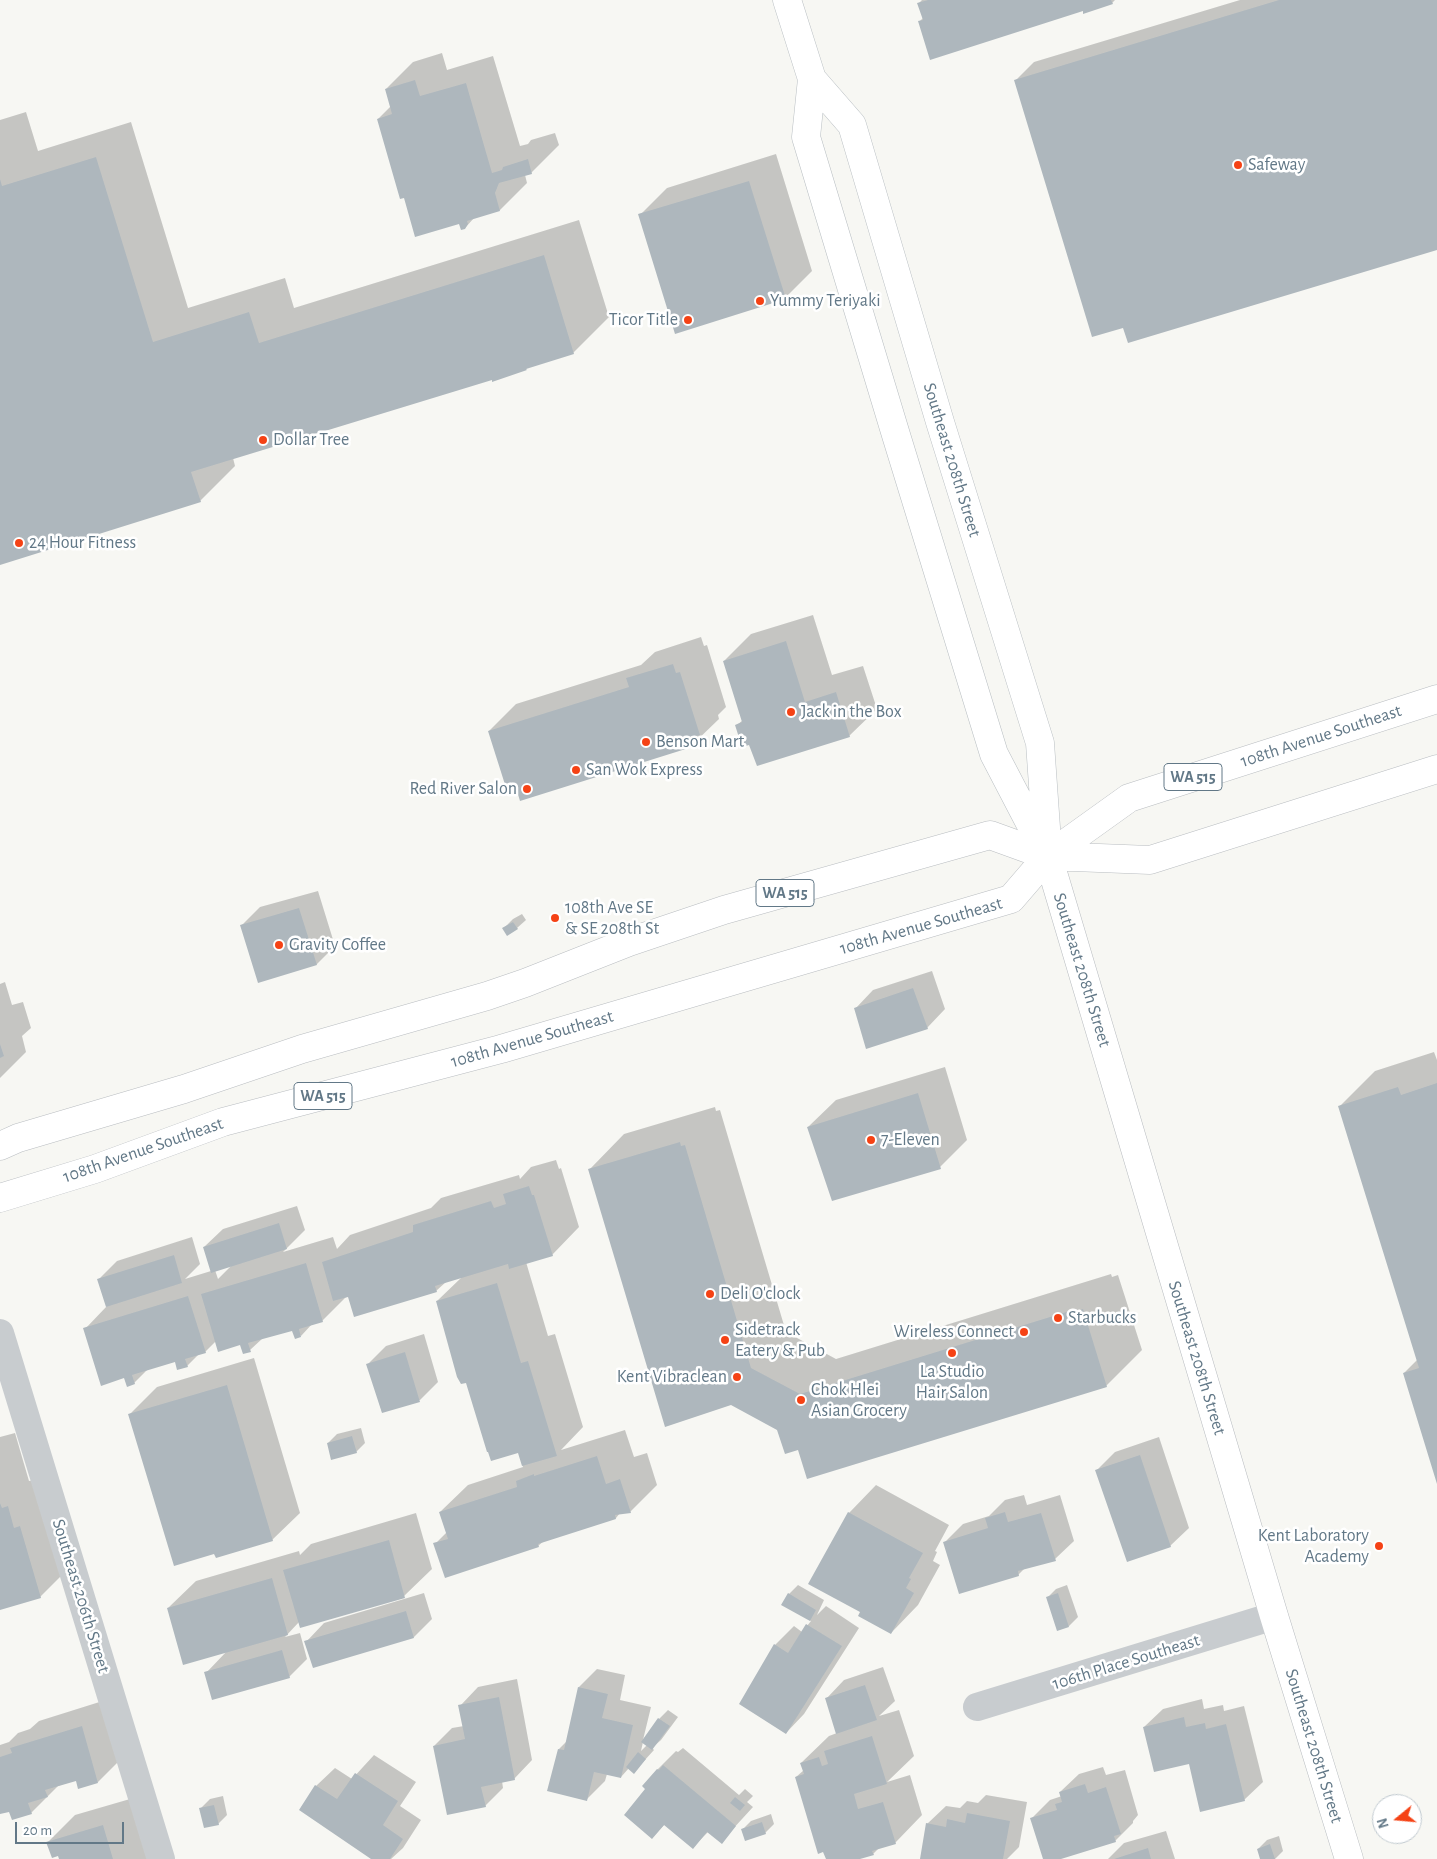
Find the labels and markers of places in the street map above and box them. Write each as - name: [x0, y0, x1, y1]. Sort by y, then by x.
- place label: Safeway: [1248, 154, 1305, 176]
- marker: Safeway: [1232, 159, 1244, 171]
- place label: Yummy Teriyaki: [770, 290, 881, 312]
- marker: Yummy Teriyaki: [754, 295, 766, 307]
- place label: Ticor Title: [609, 309, 678, 331]
- marker: Ticor Title: [682, 314, 694, 326]
- place label: Dollar Tree: [273, 429, 349, 451]
- marker: Dollar Tree: [257, 434, 269, 446]
- place label: 24 Hour Fitness: [29, 532, 136, 554]
- marker: 24 Hour Fitness: [13, 537, 25, 549]
- place label: Jack in the Box: [801, 701, 901, 723]
- marker: Jack in the Box: [785, 706, 797, 718]
- place label: Benson Mart: [656, 731, 744, 753]
- marker: Benson Mart: [640, 736, 652, 748]
- place label: San Wok Express: [586, 759, 703, 781]
- marker: San Wok Express: [570, 764, 582, 776]
- place label: Red River Salon: [409, 778, 517, 800]
- marker: Red River Salon: [521, 783, 533, 795]
- place label: 108th Ave SE & SE 208th St: [565, 897, 659, 940]
- marker: 108th Ave SE & SE 208th St: [549, 912, 561, 924]
- place label: Gravity Coffee: [289, 934, 386, 956]
- marker: Gravity Coffee: [273, 939, 285, 951]
- place label: 7-Eleven: [881, 1129, 940, 1151]
- marker: 7-Eleven: [865, 1134, 877, 1146]
- place label: Deli O'clock: [720, 1283, 801, 1305]
- marker: Deli O'clock: [704, 1288, 716, 1300]
- place label: Starbucks: [1068, 1307, 1136, 1329]
- marker: Starbucks: [1052, 1312, 1064, 1324]
- place label: Sidetrack Eatery & Pub: [735, 1319, 825, 1362]
- place label: Wireless Connect: [893, 1321, 1014, 1343]
- marker: Wireless Connect: [1018, 1326, 1030, 1338]
- marker: Sidetrack Eatery & Pub: [719, 1334, 731, 1346]
- marker: La Studio Hair Salon: [946, 1347, 958, 1359]
- place label: La Studio Hair Salon: [916, 1361, 988, 1404]
- place label: Kent Vibraclean: [617, 1366, 727, 1388]
- marker: Kent Vibraclean: [731, 1371, 743, 1383]
- place label: Chok Hlei Asian Grocery: [811, 1379, 907, 1422]
- marker: Chok Hlei Asian Grocery: [795, 1394, 807, 1406]
- place label: Kent Laboratory Academy: [1258, 1525, 1369, 1568]
- marker: Kent Laboratory Academy: [1373, 1540, 1385, 1552]

